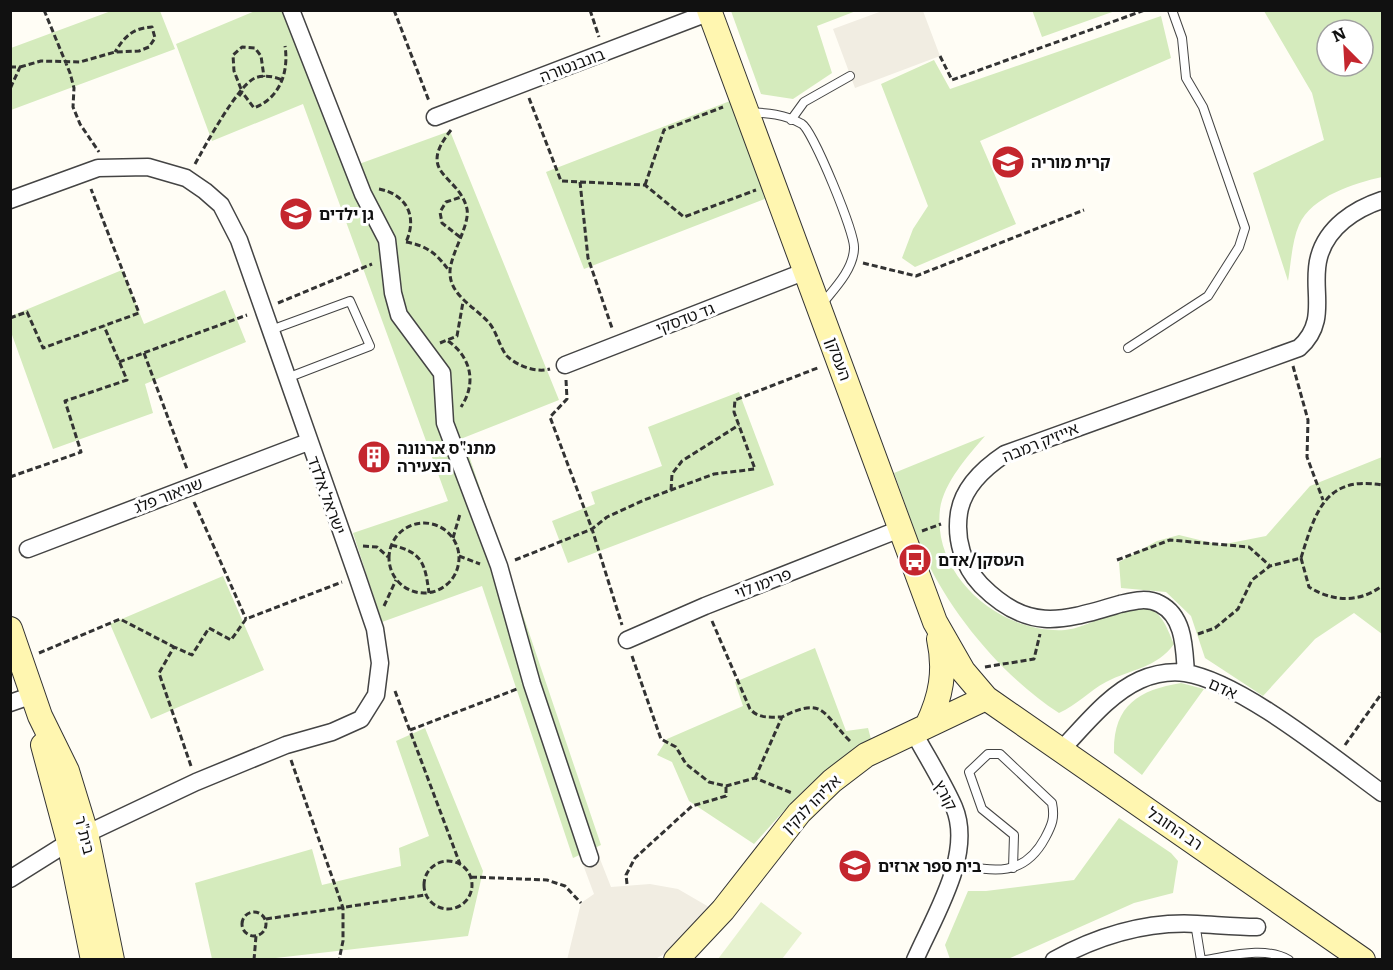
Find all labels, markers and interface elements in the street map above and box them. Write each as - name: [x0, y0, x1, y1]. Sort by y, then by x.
- north arrow: [1315, 18, 1375, 78]
- text: N: [1327, 20, 1350, 47]
- street label: בונבנטורה: [536, 41, 608, 87]
- school or university icon: קרית מוריה: [990, 144, 1026, 180]
- place label: קרית מוריה: [1031, 149, 1111, 173]
- school or university icon: גן ילדים: [278, 196, 314, 232]
- place label: גן ילדים: [319, 201, 374, 225]
- street label: גד טדסקי: [652, 295, 717, 339]
- street label: העסקן: [821, 334, 859, 384]
- street label: אייזיק רמבה: [998, 415, 1081, 467]
- place label: מתנ"ס ארנונה הצעירה: [397, 435, 496, 477]
- building icon: מתנ"ס ארנונה הצעירה: [356, 439, 392, 475]
- street label: ישראל אלדד: [303, 452, 353, 537]
- street label: שניאור פלג: [130, 470, 206, 518]
- bus stop icon: העסקן/אדם: [897, 542, 933, 578]
- place label: העסקן/אדם: [938, 547, 1024, 571]
- street label: פרימו לוי: [731, 560, 795, 604]
- street label: אדם: [1205, 670, 1242, 704]
- street label: אליהו לנקין: [775, 768, 845, 838]
- street label: קורץ: [929, 775, 965, 814]
- street label: רב החובל: [1143, 800, 1208, 855]
- street label: בית"ר: [70, 813, 102, 857]
- school or university icon: בית ספר ארזים: [837, 848, 873, 884]
- place label: בית ספר ארזים: [878, 853, 982, 877]

